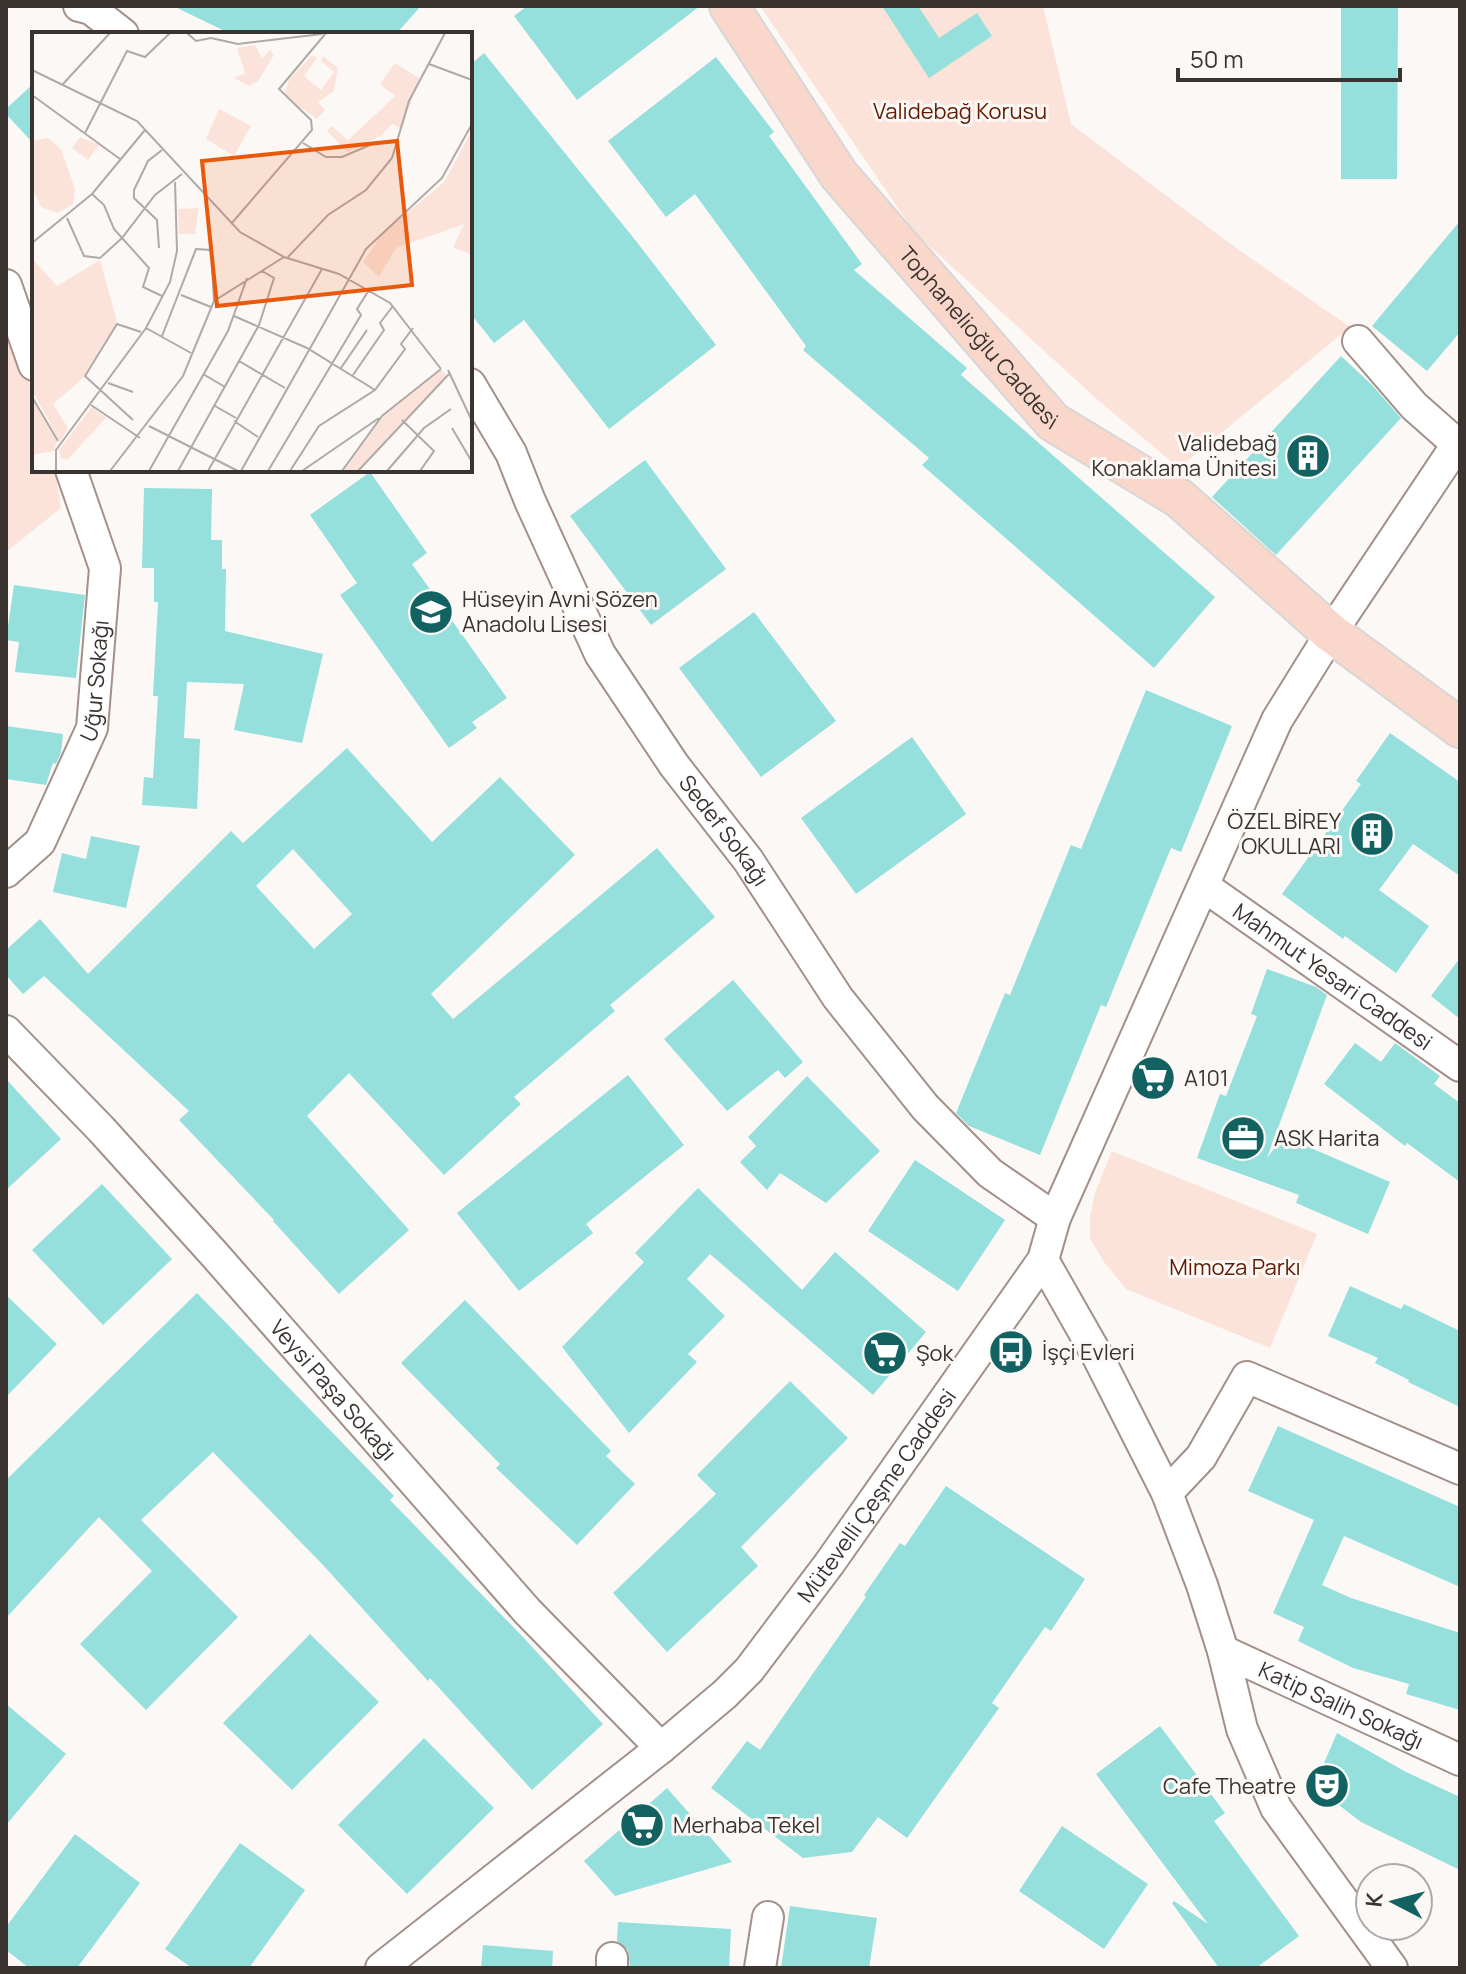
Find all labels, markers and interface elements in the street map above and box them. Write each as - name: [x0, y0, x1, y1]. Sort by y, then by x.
- inset map: [32, 32, 472, 472]
- scale bar: [1178, 32, 1400, 82]
- text: 50 m: [1190, 42, 1244, 75]
- park label: Validebağ Korusu: [873, 96, 1047, 126]
- street label: Tophanelioğlu Caddesi: [892, 240, 1063, 436]
- place label: Validebağ Konaklama Ünitesi: [1091, 428, 1277, 483]
- building icon: Validebağ Konaklama Ünitesi: [1284, 432, 1332, 480]
- place label: Hüseyin Avni Sözen Anadolu Lisesi: [462, 584, 658, 639]
- school or university icon: Hüseyin Avni Sözen Anadolu Lisesi: [407, 588, 455, 636]
- street label: Uğur Sokağı: [73, 619, 116, 747]
- street label: Sedef Sokağı: [672, 769, 776, 892]
- place label: ÖZEL BİREY OKULLARI: [1227, 806, 1342, 861]
- building icon: ÖZEL BİREY OKULLARI: [1348, 810, 1396, 858]
- street label: Mahmut Yesari Caddesi: [1227, 896, 1438, 1057]
- supermarket icon: A101: [1129, 1054, 1177, 1102]
- place label: A101: [1184, 1063, 1229, 1093]
- office icon: ASK Harita: [1219, 1114, 1267, 1162]
- place label: ASK Harita: [1274, 1123, 1379, 1153]
- park label: Mimoza Parkı: [1169, 1252, 1301, 1282]
- street label: Veysi Paşa Sokağı: [263, 1313, 403, 1467]
- bus stop icon: İşçi Evleri: [987, 1328, 1035, 1376]
- supermarket icon: Şok: [861, 1329, 909, 1377]
- place label: İşçi Evleri: [1042, 1337, 1135, 1367]
- place label: Şok: [916, 1338, 955, 1368]
- street label: Mütevelli Çeşme Caddesi: [790, 1383, 963, 1608]
- street label: Katip Salih Sokağı: [1254, 1654, 1428, 1756]
- theatre icon: Cafe Theatre: [1303, 1762, 1351, 1810]
- place label: Cafe Theatre: [1163, 1771, 1296, 1801]
- supermarket icon: Merhaba Tekel: [618, 1801, 666, 1849]
- place label: Merhaba Tekel: [673, 1810, 820, 1840]
- north arrow: [1354, 1862, 1434, 1942]
- text: K: [1358, 1891, 1390, 1909]

